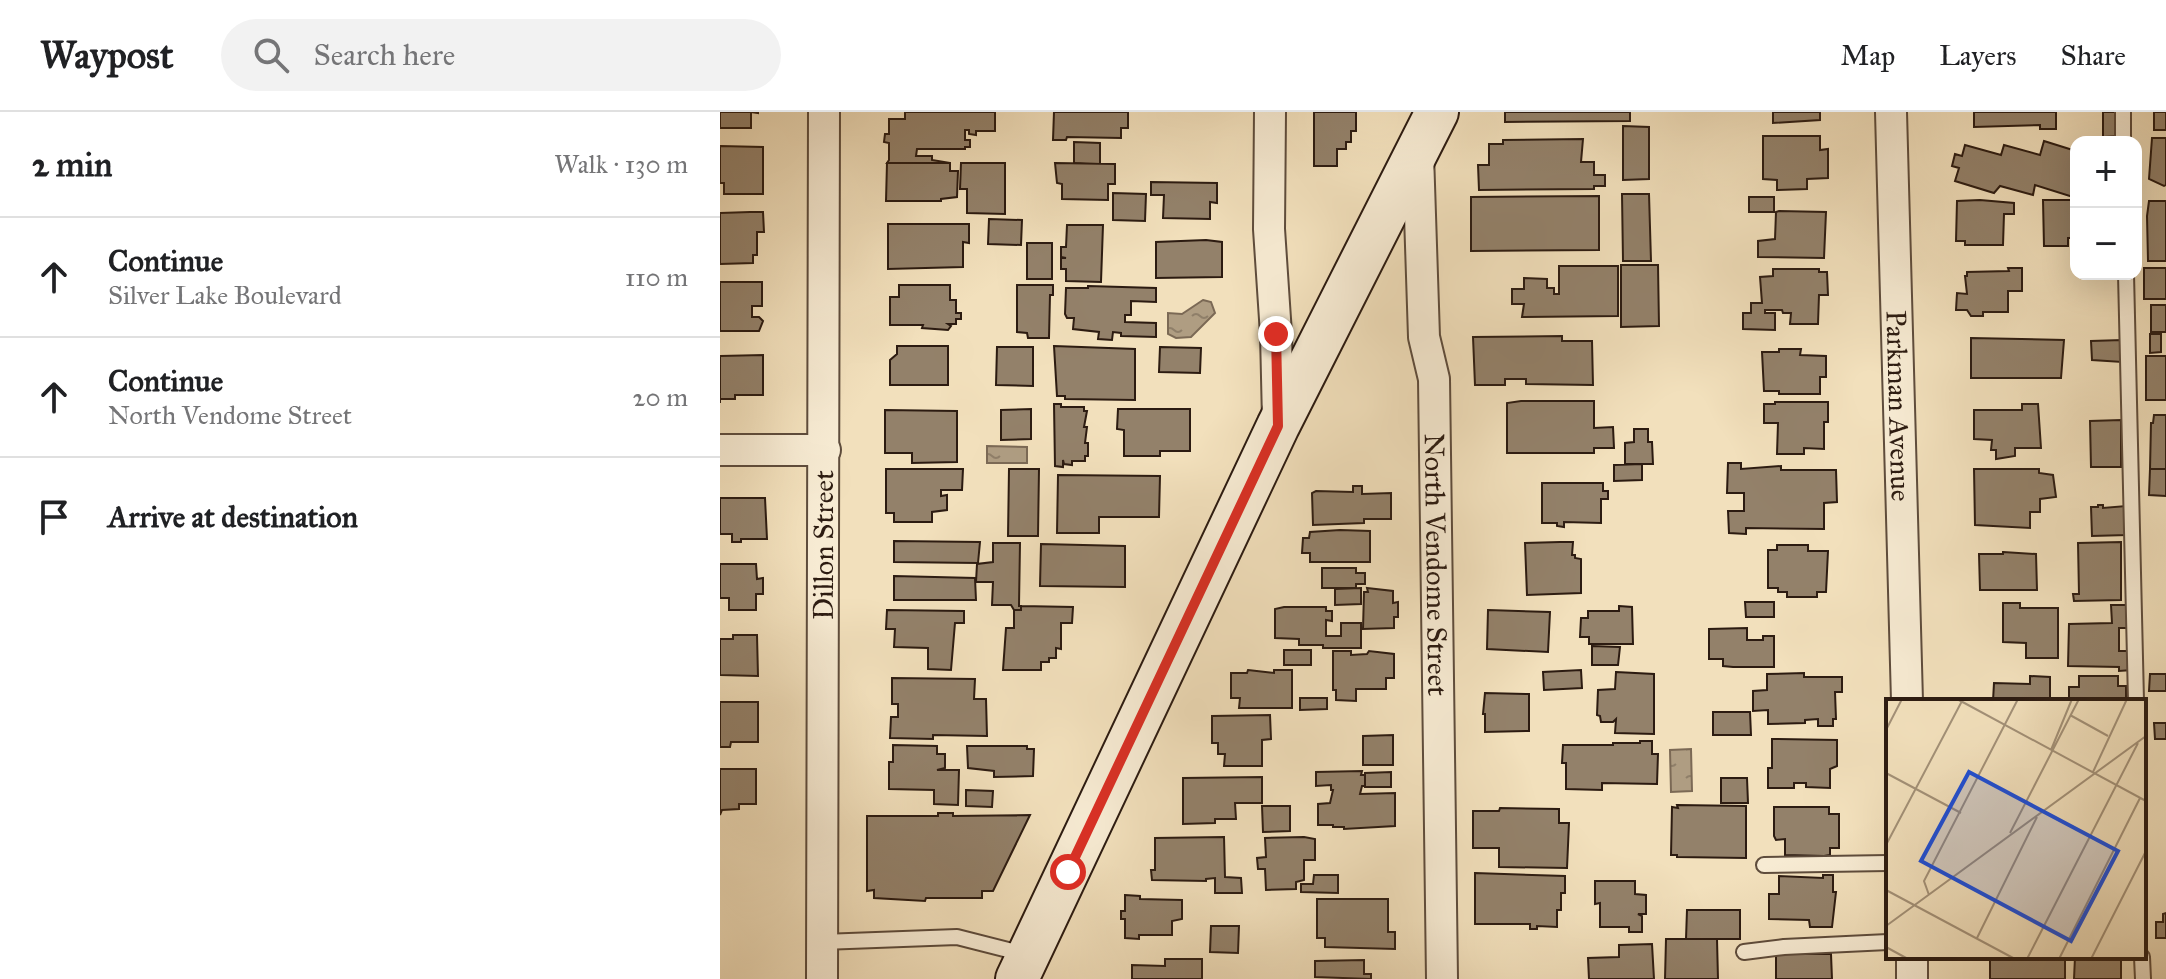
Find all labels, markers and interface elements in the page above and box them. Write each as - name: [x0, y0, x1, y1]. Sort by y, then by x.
- search box: [221, 19, 781, 91]
- text: Waypost: [40, 32, 173, 78]
- icon: search: [249, 33, 293, 77]
- text: Search here: [313, 37, 455, 73]
- text: Map: [1840, 38, 1895, 73]
- text: Layers: [1939, 38, 2017, 73]
- text: Share: [2061, 38, 2126, 73]
- map controls: [2070, 136, 2142, 280]
- button: +: [2070, 136, 2142, 208]
- text: 2 min: [32, 144, 112, 185]
- text: Walk · 130 m: [554, 148, 688, 180]
- button: −: [2070, 208, 2142, 280]
- text: Continue: [108, 243, 223, 279]
- icon: ahead: [32, 255, 76, 299]
- text: 110 m: [625, 261, 688, 293]
- text: Silver Lake Boulevard: [108, 279, 342, 311]
- street label: Parkman Avenue: [1878, 310, 1919, 502]
- route end: [1258, 316, 1294, 352]
- text: Continue: [108, 363, 223, 399]
- icon: ahead: [32, 375, 76, 419]
- text: 20 m: [633, 381, 688, 413]
- text: North Vendome Street: [108, 399, 352, 431]
- street label: North Vendome Street: [1417, 433, 1455, 696]
- street label: Dillon Street: [806, 470, 841, 620]
- icon: arrive: [32, 495, 76, 539]
- text: Arrive at destination: [108, 499, 358, 535]
- inset map: [1886, 699, 2146, 959]
- route start: [1050, 854, 1086, 890]

